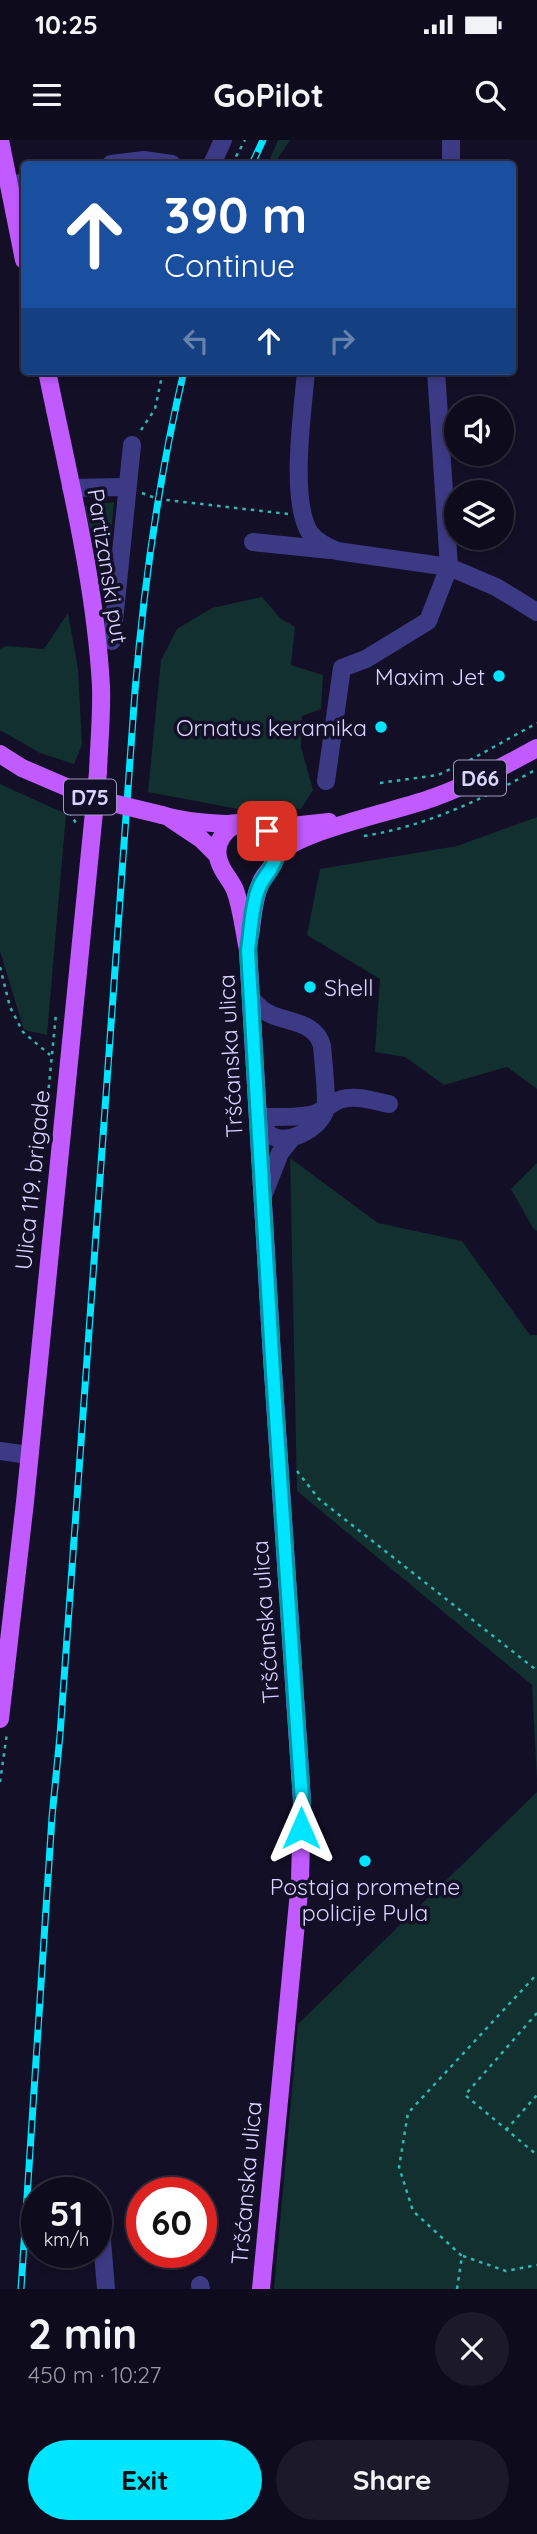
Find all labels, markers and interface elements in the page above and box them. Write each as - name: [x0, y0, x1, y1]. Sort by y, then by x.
- text: 10:25: [35, 8, 98, 41]
- text: GoPilot: [213, 75, 324, 115]
- icon: menu: [28, 76, 66, 114]
- icon: search: [471, 76, 509, 114]
- text: 390 m: [164, 184, 307, 245]
- icon: ahead: [49, 189, 140, 280]
- text: Continue: [164, 245, 295, 285]
- icon: left: [177, 322, 215, 360]
- icon: ahead: [250, 322, 288, 360]
- icon: right: [323, 322, 361, 360]
- map controls: [444, 396, 514, 550]
- button: sound: [444, 396, 514, 466]
- button: layers: [444, 480, 514, 550]
- street label: Partizanski put: [81, 486, 135, 646]
- place label: Maxim Jet: [375, 662, 485, 691]
- marker: Maxim Jet: [491, 668, 507, 684]
- place label: Ornatus keramika: [176, 713, 367, 742]
- marker: Ornatus keramika: [373, 719, 389, 735]
- road number: D66: [454, 760, 506, 796]
- road number: D75: [64, 780, 116, 814]
- pin: [237, 801, 297, 861]
- icon: arrive: [248, 812, 286, 850]
- place label: Shell: [324, 973, 374, 1002]
- street label: Tršćanska ulica: [211, 974, 249, 1138]
- marker: Shell: [302, 979, 318, 995]
- street label: Ulica 119. brigade: [8, 1089, 56, 1271]
- street label: Tršćanska ulica: [245, 1539, 285, 1705]
- position arrow: [264, 1791, 338, 1865]
- marker: Postaja prometne policije Pula: [357, 1853, 373, 1869]
- place label: Postaja prometne policije Pula: [270, 1872, 460, 1927]
- street label: Tršćanska ulica: [224, 2100, 268, 2266]
- speed limit sign: 60: [126, 2177, 217, 2268]
- text: 51: [50, 2191, 83, 2235]
- text: km/h: [44, 2228, 89, 2251]
- text: 2 min: [28, 2307, 137, 2360]
- button: close: [435, 2312, 509, 2386]
- text: 450 m · 10:27: [28, 2360, 161, 2389]
- button: Exit: [28, 2440, 262, 2520]
- button: Share: [276, 2440, 509, 2520]

